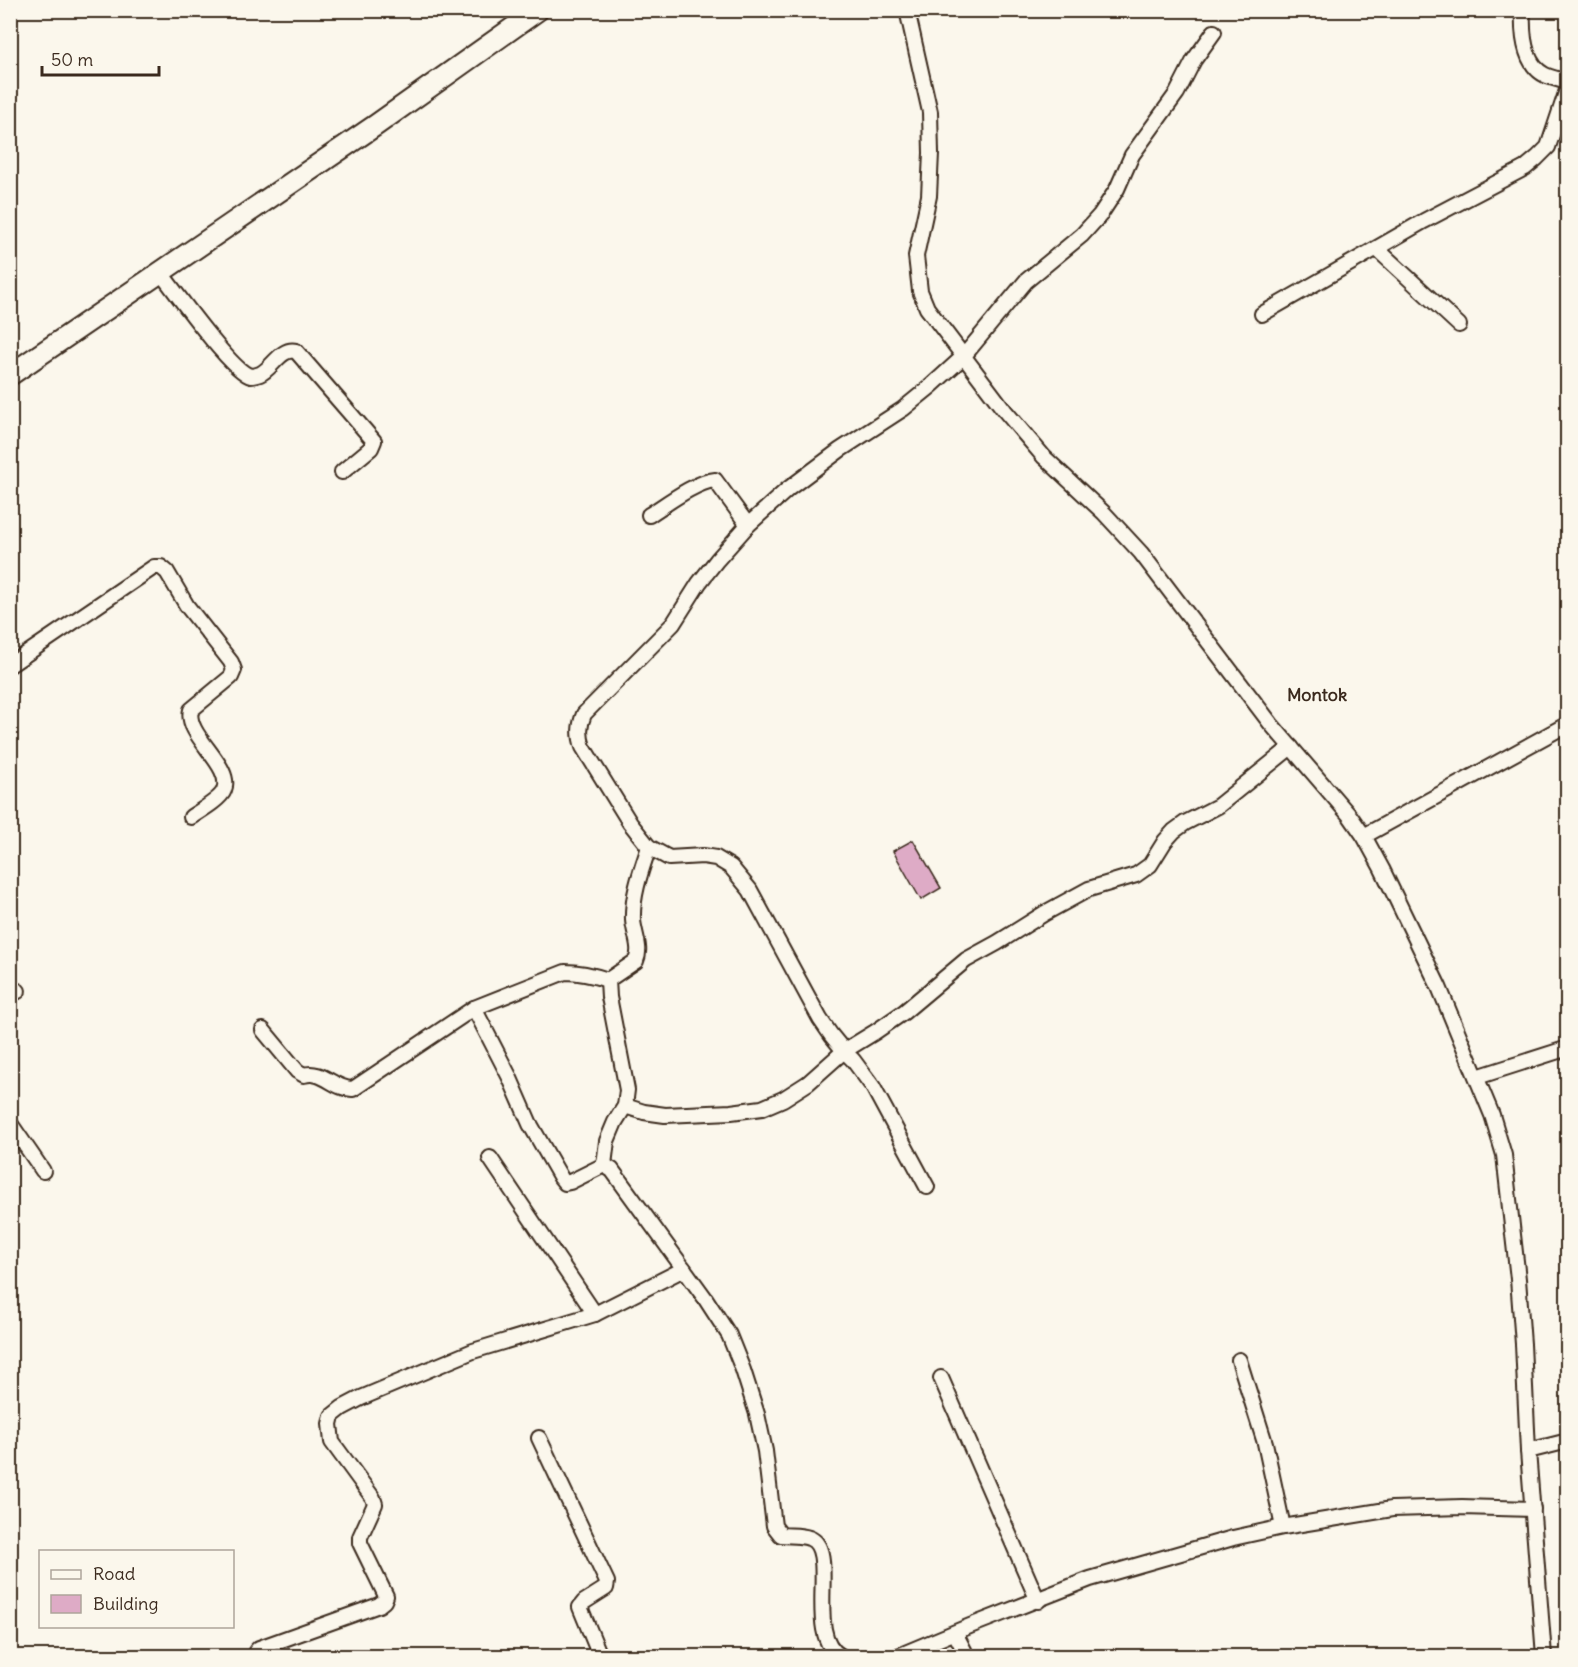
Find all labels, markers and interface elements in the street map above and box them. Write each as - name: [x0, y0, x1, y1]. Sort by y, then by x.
- scale bar: [42, 39, 159, 77]
- text: 50 m: [51, 48, 93, 71]
- district label: Montok: [1287, 683, 1347, 706]
- legend: [39, 1550, 234, 1628]
- text: Road: [93, 1562, 136, 1585]
- text: Building: [93, 1592, 158, 1615]

